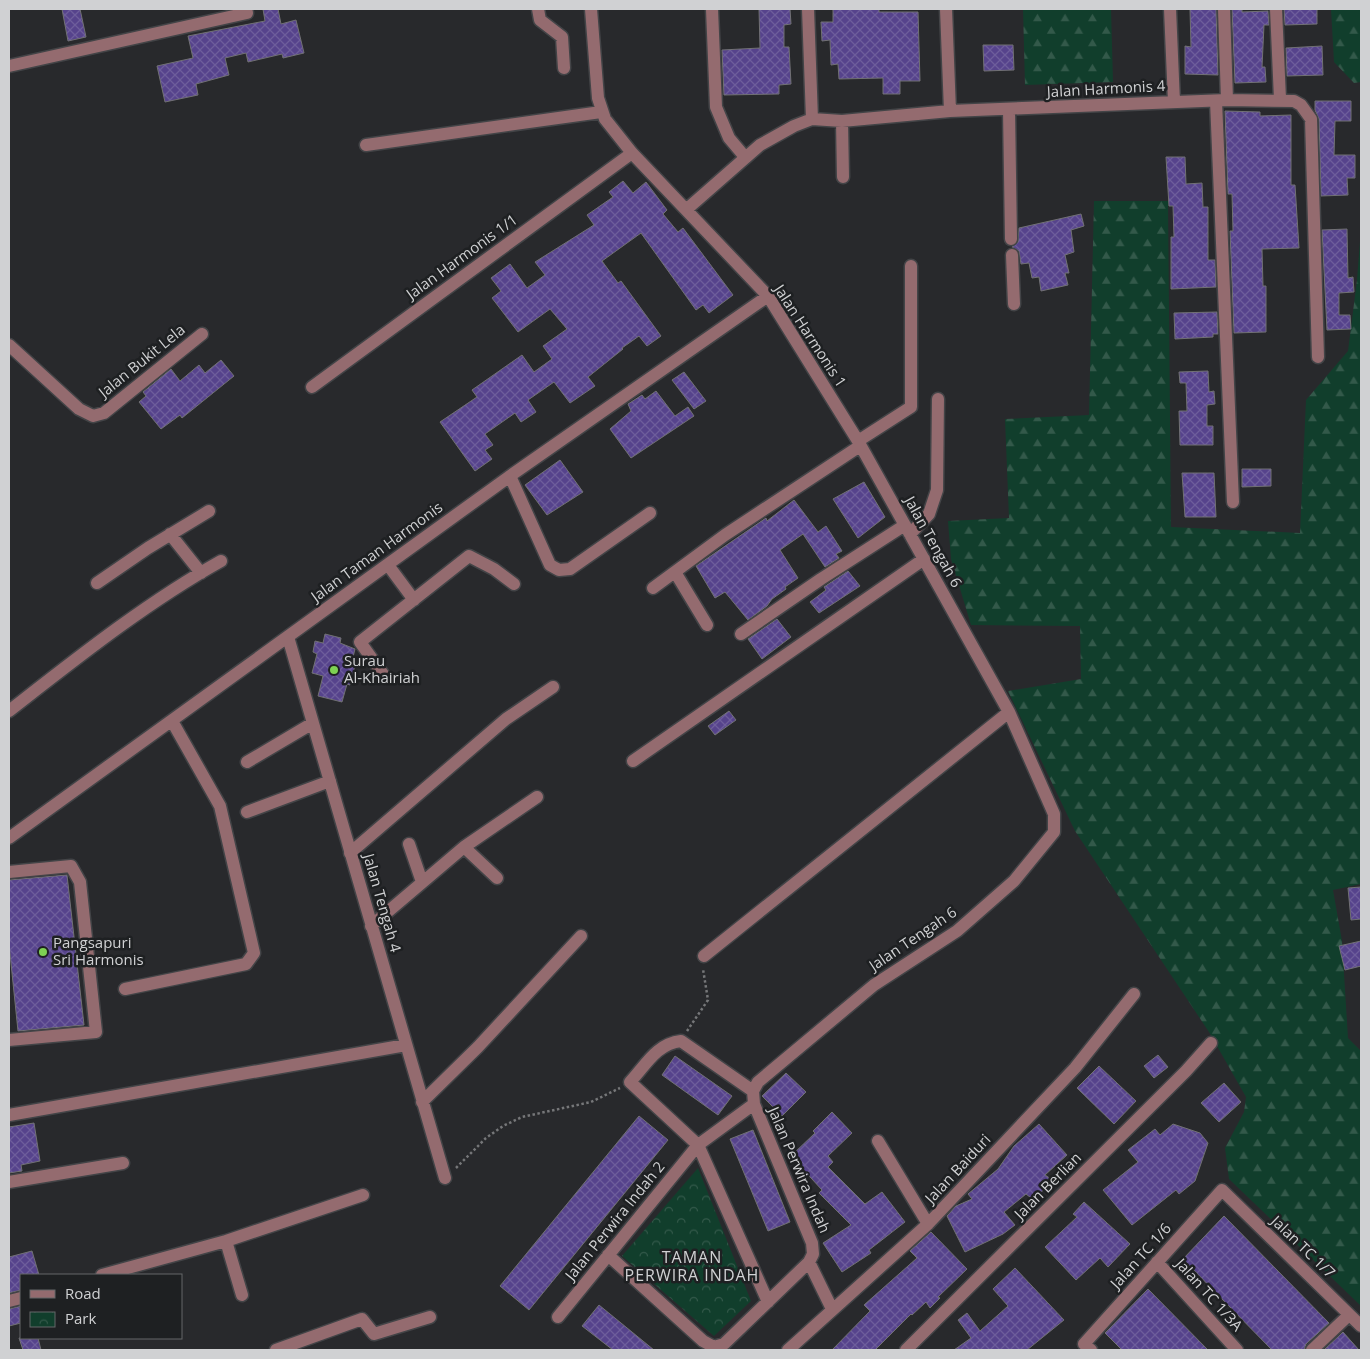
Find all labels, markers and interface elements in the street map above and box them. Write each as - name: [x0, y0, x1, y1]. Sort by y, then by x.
- street label: Jalan Harmonis 4: [1044, 75, 1166, 101]
- street label: Jalan Harmonis 1/1: [400, 209, 521, 304]
- street label: Jalan Harmonis 1: [769, 279, 852, 391]
- street label: Jalan Bukit Lela: [92, 319, 189, 403]
- street label: Jalan Tengah 6: [900, 490, 967, 591]
- street label: Jalan Taman Harmonis: [305, 497, 446, 607]
- place label: Surau Al-Khairiah: [344, 650, 420, 687]
- marker: Surau Al-Khairiah: [328, 664, 340, 676]
- street label: Jalan Tengah 4: [359, 849, 407, 955]
- street label: Jalan Tengah 6: [863, 901, 960, 976]
- place label: Pangsapuri Sri Harmonis: [53, 932, 144, 969]
- marker: Pangsapuri Sri Harmonis: [37, 946, 49, 958]
- street label: Jalan Perwira Indah: [764, 1102, 836, 1236]
- street label: Jalan Baiduri: [919, 1129, 994, 1209]
- street label: Jalan Berlian: [1008, 1147, 1085, 1225]
- street label: Jalan Perwira Indah 2: [559, 1157, 668, 1286]
- street label: Jalan TC 1/7: [1266, 1209, 1340, 1282]
- street label: Jalan TC 1/6: [1104, 1218, 1175, 1294]
- district label: TAMAN PERWIRA INDAH: [625, 1246, 759, 1286]
- street label: Jalan TC 1/3A: [1170, 1252, 1248, 1335]
- legend: [20, 1274, 182, 1339]
- text: Road: [65, 1283, 101, 1303]
- text: Park: [65, 1308, 96, 1328]

